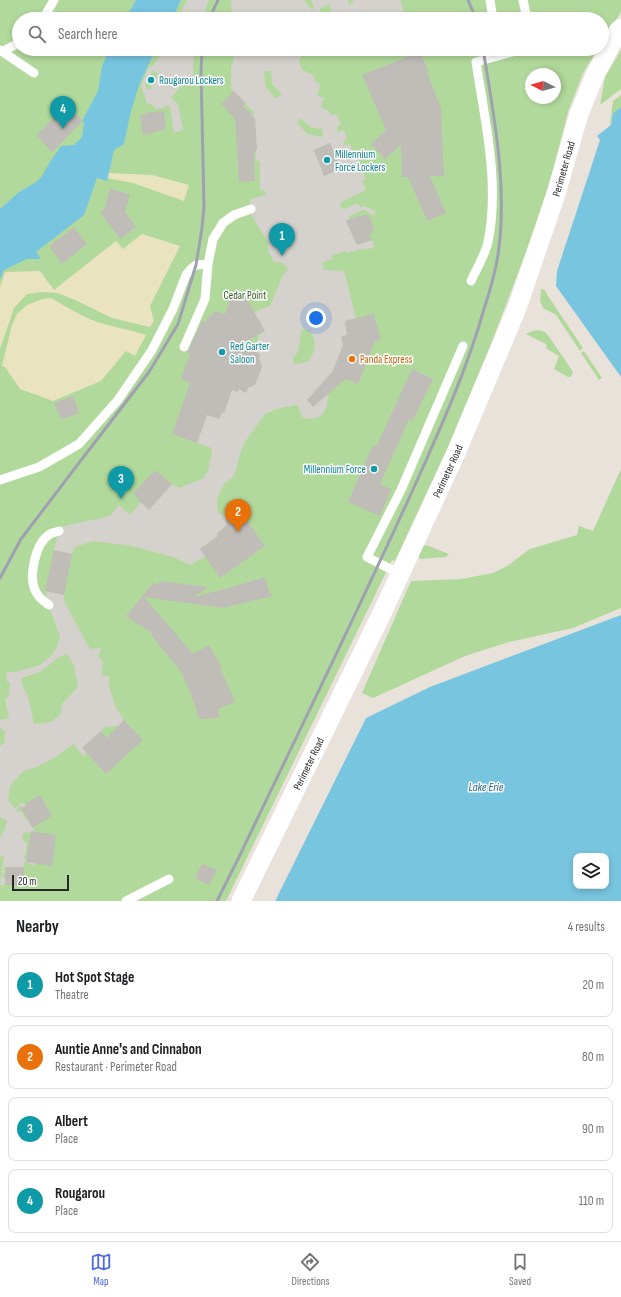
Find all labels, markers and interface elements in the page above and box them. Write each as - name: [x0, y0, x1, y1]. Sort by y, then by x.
- search box: [12, 12, 609, 56]
- icon: search: [26, 23, 48, 45]
- text: Search here: [58, 25, 118, 44]
- north arrow: [525, 68, 561, 104]
- place label: Rougarou Lockers: [159, 74, 224, 87]
- marker: Rougarou Lockers: [146, 75, 156, 85]
- pin: 4: [50, 96, 76, 129]
- street label: Perimeter Road: [549, 139, 577, 198]
- place label: Millennium Force Lockers: [335, 148, 385, 174]
- marker: Millennium Force Lockers: [322, 155, 332, 165]
- pin: 1: [269, 223, 295, 256]
- park label: Cedar Point: [224, 289, 267, 302]
- your location: [306, 308, 326, 328]
- place label: Red Garter Saloon: [230, 340, 270, 366]
- marker: Red Garter Saloon: [217, 347, 227, 357]
- place label: Panda Express: [360, 353, 412, 366]
- marker: Panda Express: [347, 354, 357, 364]
- street label: Perimeter Road: [430, 442, 465, 500]
- place label: Millennium Force: [304, 463, 366, 476]
- marker: Millennium Force: [369, 464, 379, 474]
- pin: 3: [108, 466, 134, 499]
- pin: 2: [225, 499, 251, 532]
- street label: Perimeter Road: [290, 735, 327, 792]
- water label: Lake Erie: [468, 780, 504, 795]
- map controls: [573, 853, 609, 889]
- button: layers: [573, 853, 609, 889]
- scale bar: [12, 873, 69, 892]
- text: 20 m: [18, 875, 36, 888]
- text: Nearby: [16, 917, 59, 937]
- text: 4 results: [568, 919, 605, 935]
- text: Hot Spot Stage: [55, 968, 134, 987]
- text: 1: [27, 977, 33, 993]
- text: 20 m: [582, 977, 604, 993]
- text: Theatre: [55, 987, 89, 1003]
- text: Auntie Anne's and Cinnabon: [55, 1040, 202, 1059]
- text: 2: [27, 1049, 33, 1065]
- text: 80 m: [582, 1049, 604, 1065]
- text: Restaurant · Perimeter Road: [55, 1059, 177, 1075]
- text: Albert: [55, 1112, 88, 1131]
- text: 3: [27, 1121, 33, 1137]
- text: 90 m: [582, 1121, 604, 1137]
- text: Place: [55, 1131, 78, 1147]
- text: Rougarou: [55, 1184, 105, 1203]
- text: 4: [27, 1193, 33, 1209]
- text: 110 m: [579, 1193, 604, 1209]
- text: Place: [55, 1203, 78, 1219]
- tab: Map: [90, 1251, 112, 1288]
- tab: Directions: [292, 1251, 329, 1288]
- tab: Saved: [509, 1251, 531, 1288]

